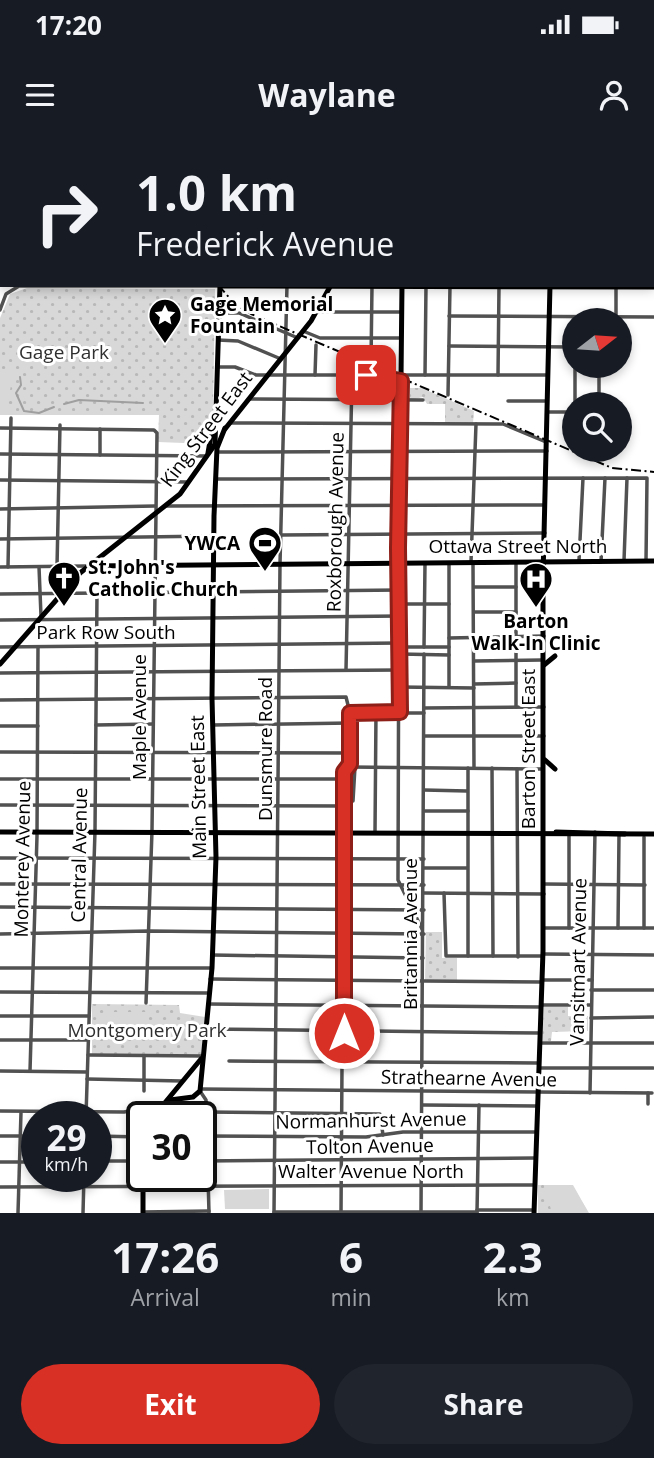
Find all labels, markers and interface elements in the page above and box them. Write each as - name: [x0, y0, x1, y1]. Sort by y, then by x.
- text: 17:20: [35, 7, 102, 43]
- text: Waylane: [258, 73, 396, 116]
- icon: menu: [21, 76, 59, 114]
- icon: person: [595, 76, 633, 114]
- text: 1.0 km: [136, 159, 297, 225]
- icon: right: [21, 168, 112, 259]
- text: Frederick Avenue: [136, 222, 394, 265]
- place label: Gage Memorial Fountain: [190, 291, 333, 339]
- place icon: Gage Memorial Fountain: [146, 296, 184, 345]
- north arrow: [562, 308, 632, 378]
- map controls: [562, 308, 632, 462]
- park label: Gage Park: [19, 339, 109, 365]
- pin: [336, 345, 396, 405]
- icon: arrive: [347, 356, 385, 394]
- street label: King Street East: [154, 366, 258, 492]
- button: search: [562, 392, 632, 462]
- street label: Roxborough Avenue: [320, 432, 350, 612]
- sports icon: YWCA: [246, 524, 284, 573]
- place label: YWCA: [185, 530, 241, 556]
- street label: Ottawa Street North: [428, 533, 608, 559]
- place label: St. John's Catholic Church: [88, 554, 238, 602]
- church icon: St. John's Catholic Church: [45, 559, 83, 608]
- hospital icon: Barton Walk-In Clinic: [517, 560, 555, 609]
- place label: Barton Walk-In Clinic: [471, 608, 601, 656]
- street label: Park Row South: [36, 619, 176, 645]
- street label: Maple Avenue: [126, 654, 152, 780]
- street label: Barton Street East: [515, 669, 541, 829]
- street label: Dunsmure Road: [252, 677, 278, 821]
- street label: Main Street East: [184, 715, 212, 859]
- street label: Monterey Avenue: [8, 780, 36, 938]
- street label: Central Avenue: [65, 787, 93, 923]
- street label: Britannia Avenue: [397, 858, 423, 1010]
- street label: Vansitmart Avenue: [564, 878, 592, 1046]
- position arrow: [307, 996, 381, 1070]
- park label: Montgomery Park: [68, 1017, 226, 1043]
- street label: Strathearne Avenue: [381, 1063, 557, 1093]
- speed limit sign: 30: [126, 1101, 217, 1192]
- street label: Normanhurst Avenue: [275, 1105, 467, 1135]
- text: 29: [46, 1114, 87, 1161]
- street label: Tolton Avenue: [306, 1132, 434, 1160]
- text: km/h: [45, 1152, 88, 1176]
- street label: Walter Avenue North: [278, 1158, 464, 1184]
- text: 17:26: [111, 1228, 219, 1285]
- text: 6: [339, 1228, 363, 1285]
- text: 2.3: [483, 1228, 543, 1285]
- text: Arrival: [131, 1281, 200, 1313]
- text: min: [330, 1281, 372, 1313]
- text: km: [496, 1281, 529, 1313]
- button: Exit: [21, 1364, 320, 1444]
- button: Share: [334, 1364, 633, 1444]

